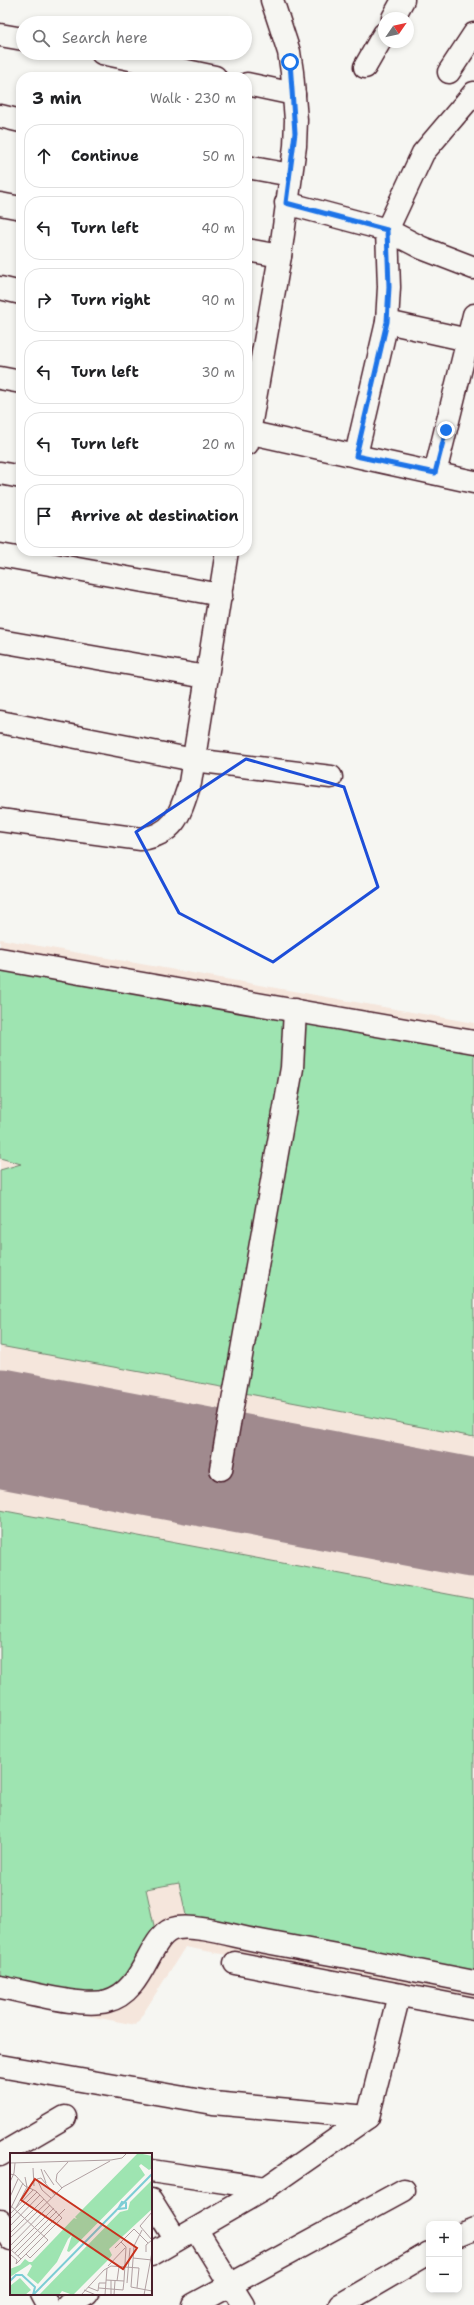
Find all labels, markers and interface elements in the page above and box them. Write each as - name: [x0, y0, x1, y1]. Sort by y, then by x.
- north arrow: [378, 12, 414, 48]
- search box: [16, 16, 252, 60]
- icon: search: [30, 27, 52, 49]
- text: Search here: [62, 28, 148, 48]
- route start: [281, 53, 299, 71]
- text: 3 min: [32, 87, 82, 109]
- text: Walk · 230 m: [150, 90, 236, 107]
- icon: ahead: [33, 145, 55, 167]
- text: Continue: [71, 146, 139, 166]
- text: 50 m: [202, 148, 235, 165]
- icon: left: [33, 217, 55, 239]
- text: Turn left: [71, 218, 139, 238]
- text: 40 m: [201, 220, 235, 237]
- icon: right: [33, 289, 55, 311]
- text: Turn right: [71, 290, 151, 310]
- text: 90 m: [201, 292, 235, 309]
- icon: left: [33, 361, 55, 383]
- text: Turn left: [71, 362, 139, 382]
- text: 30 m: [201, 364, 235, 381]
- route end: [437, 421, 455, 439]
- icon: left: [33, 433, 55, 455]
- text: Turn left: [71, 434, 139, 454]
- text: 20 m: [202, 436, 235, 453]
- icon: arrive: [33, 505, 55, 527]
- text: Arrive at destination: [71, 506, 239, 526]
- inset map: [10, 2153, 152, 2295]
- map controls: [426, 2221, 462, 2293]
- button: +: [426, 2221, 462, 2257]
- button: −: [426, 2257, 462, 2293]

